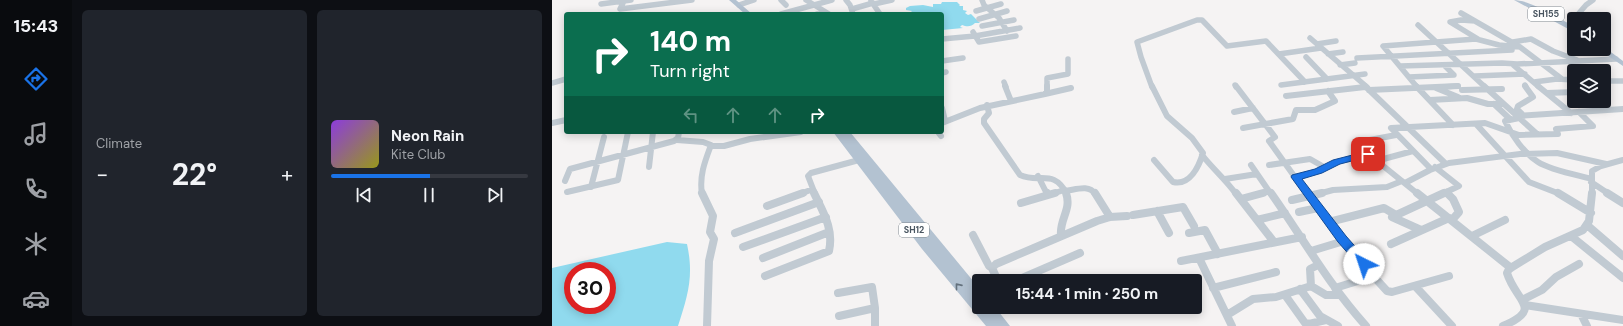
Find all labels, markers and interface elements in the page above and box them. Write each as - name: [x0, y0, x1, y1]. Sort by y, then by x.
- road number: SH155: [1528, 7, 1564, 21]
- map controls: [1567, 12, 1611, 108]
- button: sound: [1567, 12, 1611, 56]
- text: 15:43: [14, 14, 58, 38]
- text: 140 m: [650, 23, 731, 60]
- icon: right: [584, 28, 636, 80]
- text: Turn right: [650, 59, 730, 83]
- button: layers: [1567, 64, 1611, 108]
- icon: directions: [22, 65, 50, 93]
- icon: left: [680, 104, 702, 126]
- icon: ahead: [722, 104, 744, 126]
- icon: ahead: [764, 104, 786, 126]
- icon: right: [806, 104, 828, 126]
- icon: music: [22, 120, 50, 148]
- text: Neon Rain: [391, 126, 464, 146]
- text: Climate: [96, 135, 142, 152]
- pin: [1351, 137, 1385, 171]
- icon: arrive: [1357, 143, 1379, 165]
- text: Kite Club: [391, 146, 445, 163]
- text: 22°: [172, 155, 217, 194]
- text: −: [96, 160, 108, 189]
- text: +: [281, 160, 293, 189]
- icon: phone: [22, 175, 50, 203]
- icon: previous: [353, 184, 375, 206]
- icon: pause: [418, 184, 440, 206]
- icon: next: [484, 184, 506, 206]
- road number: SH12: [899, 223, 929, 237]
- icon: climate: [22, 230, 50, 258]
- position arrow: [1343, 243, 1385, 285]
- speed limit sign: 30: [564, 262, 616, 314]
- one-way arrow: [956, 283, 963, 290]
- text: 15:44 · 1 min · 250 m: [1016, 284, 1158, 304]
- icon: car: [22, 285, 50, 313]

